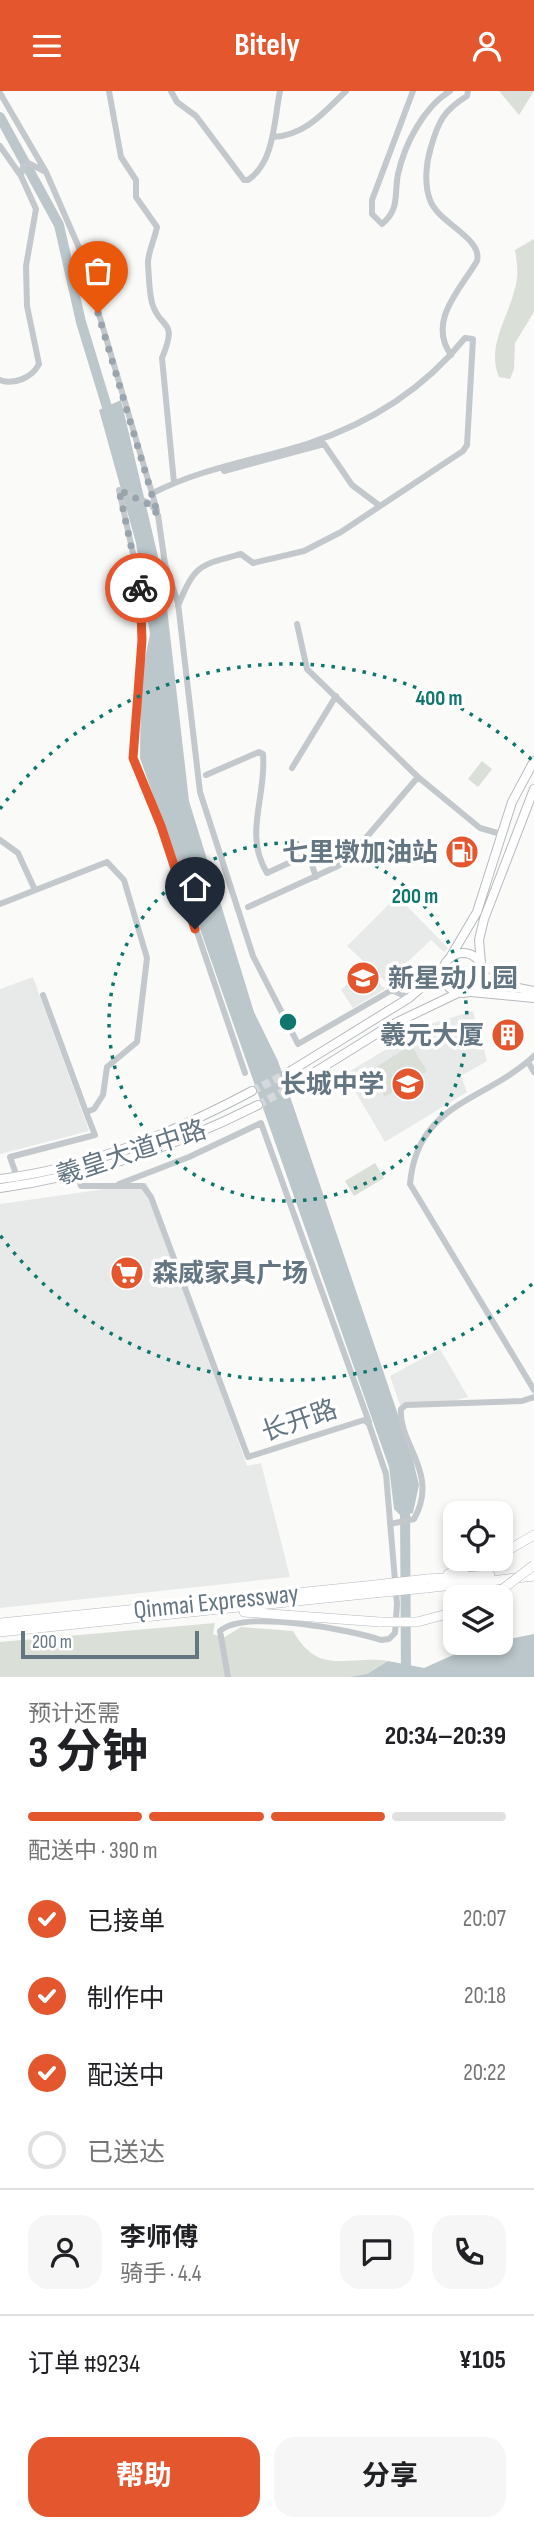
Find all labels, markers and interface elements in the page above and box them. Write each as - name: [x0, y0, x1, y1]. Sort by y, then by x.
- text: Bitely: [234, 26, 300, 65]
- icon: menu: [28, 27, 66, 65]
- icon: person: [468, 27, 506, 65]
- pin: [68, 241, 128, 313]
- icon: bag: [79, 252, 117, 290]
- courier: [105, 553, 175, 623]
- icon: bike: [121, 569, 159, 607]
- text: 400 m: [416, 686, 462, 711]
- fuel station icon: 七里墩加油站: [443, 833, 481, 871]
- place label: 七里墩加油站: [282, 838, 438, 869]
- pin: [165, 857, 225, 929]
- icon: home: [176, 868, 214, 906]
- text: 200 m: [392, 884, 438, 909]
- school or university icon: 新星动儿园: [344, 959, 382, 997]
- place label: 新星动儿园: [388, 964, 518, 995]
- centre of rings: [276, 1010, 300, 1034]
- building icon: 羲元大厦: [489, 1016, 527, 1054]
- place label: 羲元大厦: [380, 1021, 484, 1052]
- school or university icon: 长城中学: [389, 1065, 427, 1103]
- place label: 长城中学: [280, 1070, 384, 1101]
- street label: 羲皇大道中路: [52, 1115, 210, 1192]
- supermarket icon: 森威家具广场: [108, 1254, 146, 1292]
- place label: 森威家具广场: [152, 1259, 308, 1290]
- street label: 长开路: [258, 1394, 341, 1449]
- map controls: [443, 1501, 513, 1655]
- button: locate: [443, 1501, 513, 1571]
- street label: Qinmai Expressway: [132, 1578, 300, 1627]
- button: layers: [443, 1585, 513, 1655]
- scale bar: [21, 1628, 200, 1660]
- text: 200 m: [32, 1631, 72, 1654]
- text: 预计还需: [28, 1700, 120, 1728]
- text: 20:34–20:39: [385, 1721, 506, 1752]
- text: 3 分钟: [28, 1726, 148, 1781]
- text: 配送中 · 390 m: [28, 1837, 157, 1865]
- icon: check: [28, 1900, 66, 1938]
- text: 20:07: [463, 1905, 506, 1933]
- text: 已接单: [87, 1907, 165, 1938]
- icon: check: [28, 1977, 66, 2015]
- text: 20:18: [464, 1982, 506, 2010]
- text: 制作中: [87, 1984, 165, 2015]
- icon: check: [28, 2054, 66, 2092]
- text: 20:22: [463, 2059, 506, 2087]
- text: 配送中: [87, 2061, 165, 2092]
- text: 已送达: [87, 2138, 165, 2169]
- button: person: [28, 2215, 102, 2289]
- button: chat: [340, 2215, 414, 2289]
- button: phone: [432, 2215, 506, 2289]
- text: 李师傅: [120, 2223, 198, 2254]
- text: 骑手 · 4.4: [120, 2260, 201, 2288]
- text: ¥105: [459, 2345, 506, 2376]
- text: 订单 #9234: [28, 2349, 140, 2380]
- button: 帮助: [28, 2437, 260, 2517]
- button: 分享: [274, 2437, 506, 2517]

